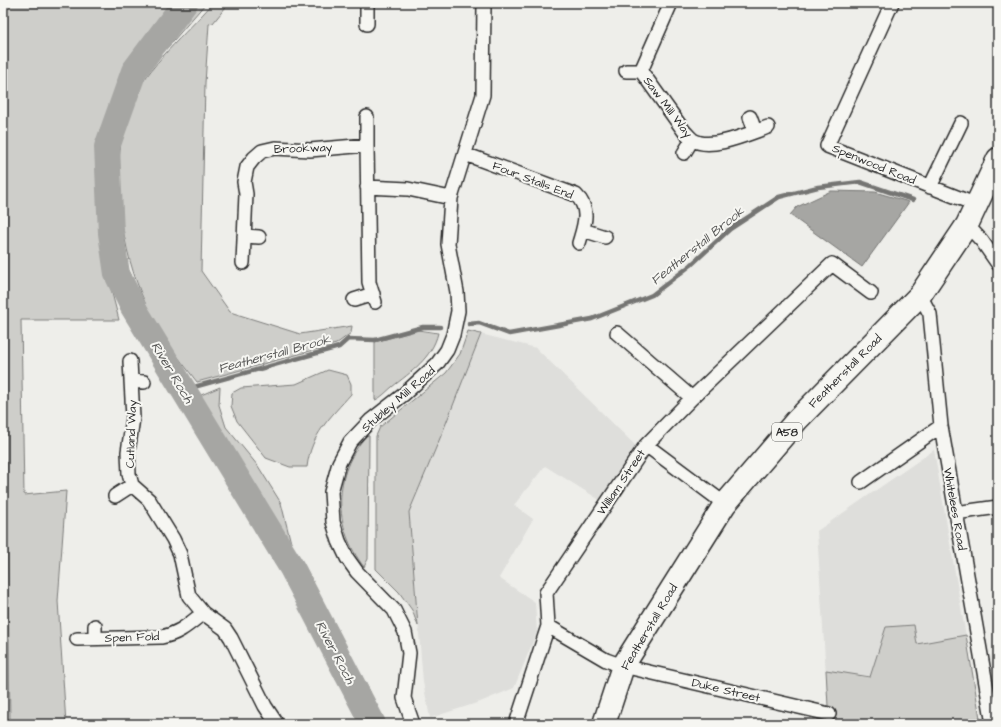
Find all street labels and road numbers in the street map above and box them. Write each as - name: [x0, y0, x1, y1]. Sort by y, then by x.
- street label: Saw Mill Way: [638, 73, 696, 142]
- street label: Brookway: [274, 139, 333, 159]
- street label: Spenwood Road: [830, 140, 918, 189]
- street label: Four Stalls End: [490, 157, 576, 204]
- street label: Featherstall Road: [805, 331, 886, 412]
- street label: Stubley Mill Road: [358, 362, 440, 437]
- street label: Cutland Way: [122, 399, 142, 469]
- road number: A58: [772, 423, 802, 441]
- street label: William Street: [593, 446, 650, 519]
- street label: Whitelees Road: [939, 466, 970, 552]
- street label: Featherstall Road: [617, 581, 682, 674]
- street label: Spen Fold: [104, 628, 160, 647]
- street label: Duke Street: [690, 674, 762, 707]

